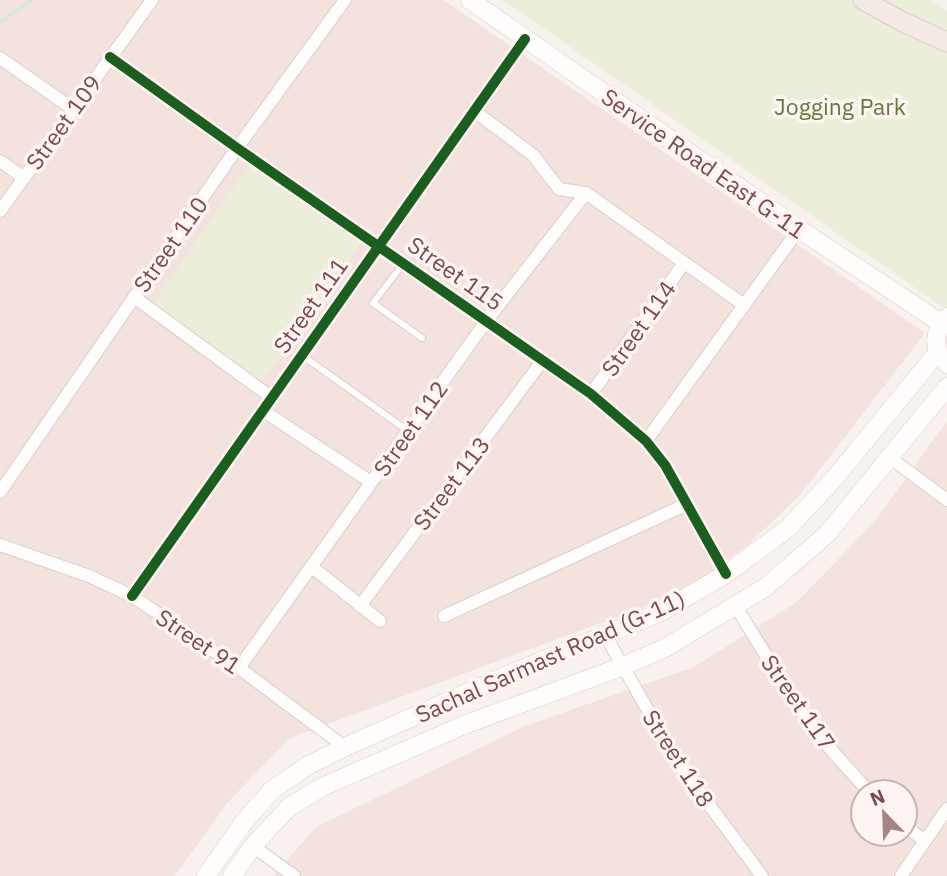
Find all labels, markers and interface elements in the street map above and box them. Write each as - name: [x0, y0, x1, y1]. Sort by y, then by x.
- street label: Street 109: [19, 69, 107, 175]
- street label: Service Road East G-11: [596, 81, 812, 245]
- park label: Jogging Park: [774, 91, 906, 121]
- street label: Street 110: [126, 190, 214, 298]
- street label: Street 115: [402, 229, 510, 317]
- street label: Street 111: [266, 251, 354, 359]
- street label: Street 114: [594, 274, 682, 382]
- street label: Street 112: [366, 374, 454, 482]
- street label: Street 113: [406, 430, 496, 536]
- street label: Sachal Sarmast Road (G-11): [411, 583, 689, 729]
- street label: Street 91: [151, 602, 247, 680]
- street label: Street 117: [755, 648, 843, 756]
- street label: Street 118: [636, 704, 722, 812]
- north arrow: [849, 778, 919, 848]
- text: N: [866, 784, 888, 811]

